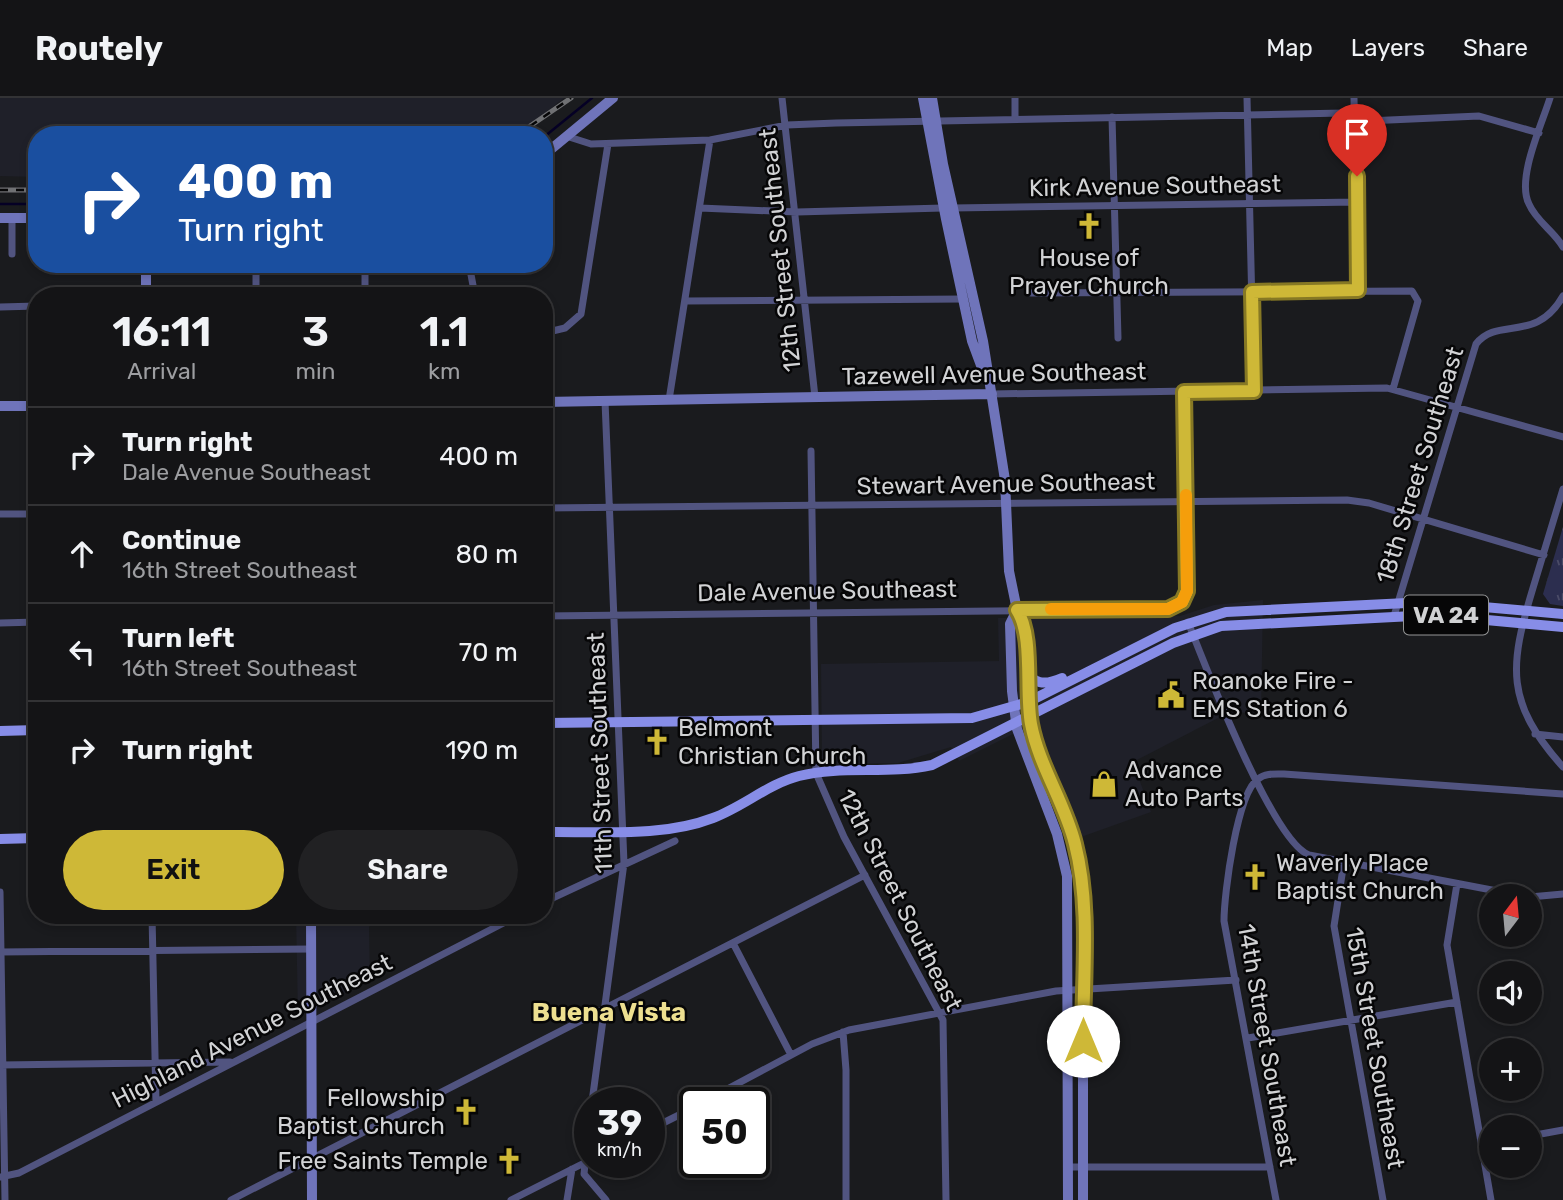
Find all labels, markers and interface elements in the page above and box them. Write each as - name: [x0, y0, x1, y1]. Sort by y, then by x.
- text: Routely: [35, 29, 163, 68]
- text: Map: [1266, 34, 1313, 62]
- text: Layers: [1351, 34, 1425, 62]
- text: Share: [1463, 34, 1528, 62]
- pin: [1327, 104, 1387, 176]
- icon: arrive: [1338, 115, 1376, 153]
- street label: 12th Street Southeast: [753, 127, 807, 373]
- text: 400 m: [178, 152, 333, 210]
- icon: right: [63, 154, 154, 245]
- street label: Kirk Avenue Southeast: [1029, 170, 1281, 202]
- text: Turn right: [178, 211, 323, 249]
- church icon: House of Prayer Church: [1074, 211, 1104, 241]
- place label: House of Prayer Church: [1009, 244, 1169, 300]
- text: 16:11: [112, 307, 211, 357]
- text: 3: [302, 307, 329, 357]
- text: 1.1: [420, 307, 469, 357]
- street label: 18th Street Southeast: [1371, 343, 1469, 587]
- text: Arrival: [127, 357, 196, 385]
- text: min: [295, 357, 335, 385]
- text: km: [428, 357, 460, 385]
- street label: Tazewell Avenue Southeast: [841, 357, 1147, 391]
- text: Turn right: [122, 427, 252, 458]
- icon: right: [63, 437, 101, 475]
- text: 400 m: [439, 441, 518, 472]
- text: Dale Avenue Southeast: [122, 458, 371, 486]
- street label: Stewart Avenue Southeast: [856, 467, 1156, 501]
- text: Continue: [122, 525, 241, 556]
- icon: ahead: [63, 535, 101, 573]
- text: 80 m: [455, 539, 518, 570]
- text: 16th Street Southeast: [122, 556, 357, 584]
- street label: Dale Avenue Southeast: [697, 575, 957, 607]
- road number: VA 24: [1404, 596, 1488, 635]
- text: Turn left: [122, 623, 234, 654]
- street label: 11th Street Southeast: [582, 632, 618, 874]
- icon: left: [63, 633, 101, 671]
- text: 70 m: [459, 637, 518, 668]
- text: 16th Street Southeast: [122, 654, 357, 682]
- place label: Roanoke Fire - EMS Station 6: [1192, 667, 1354, 723]
- public building icon: Roanoke Fire - EMS Station 6: [1156, 680, 1186, 710]
- place label: Belmont Christian Church: [678, 714, 866, 770]
- church icon: Belmont Christian Church: [642, 727, 672, 757]
- icon: right: [63, 731, 101, 769]
- text: Turn right: [122, 735, 252, 766]
- text: 190 m: [445, 735, 518, 766]
- place label: Advance Auto Parts: [1125, 756, 1244, 812]
- shop icon: Advance Auto Parts: [1089, 769, 1119, 799]
- street label: 12th Street Southeast: [832, 785, 968, 1015]
- button: Exit: [63, 830, 284, 910]
- button: Share: [298, 830, 518, 910]
- place label: Waverly Place Baptist Church: [1276, 849, 1444, 905]
- church icon: Waverly Place Baptist Church: [1240, 862, 1270, 892]
- north arrow: [1479, 884, 1542, 947]
- map controls: [1479, 884, 1542, 1178]
- street label: 14th Street Southeast: [1232, 922, 1302, 1168]
- street label: 15th Street Southeast: [1340, 925, 1410, 1171]
- street label: Highland Avenue Southeast: [107, 948, 397, 1114]
- button: sound: [1479, 961, 1542, 1024]
- district label: Buena Vista: [532, 997, 686, 1028]
- position arrow: [1046, 1004, 1120, 1078]
- button: +: [1479, 1038, 1542, 1101]
- place label: Fellowship Baptist Church: [277, 1084, 445, 1140]
- speed limit sign: 50: [679, 1087, 770, 1178]
- church icon: Fellowship Baptist Church: [451, 1097, 481, 1127]
- text: 39: [597, 1102, 642, 1144]
- button: −: [1479, 1115, 1542, 1178]
- text: km/h: [597, 1139, 642, 1161]
- church icon: Free Saints Temple: [494, 1146, 524, 1176]
- place label: Free Saints Temple: [277, 1147, 488, 1175]

